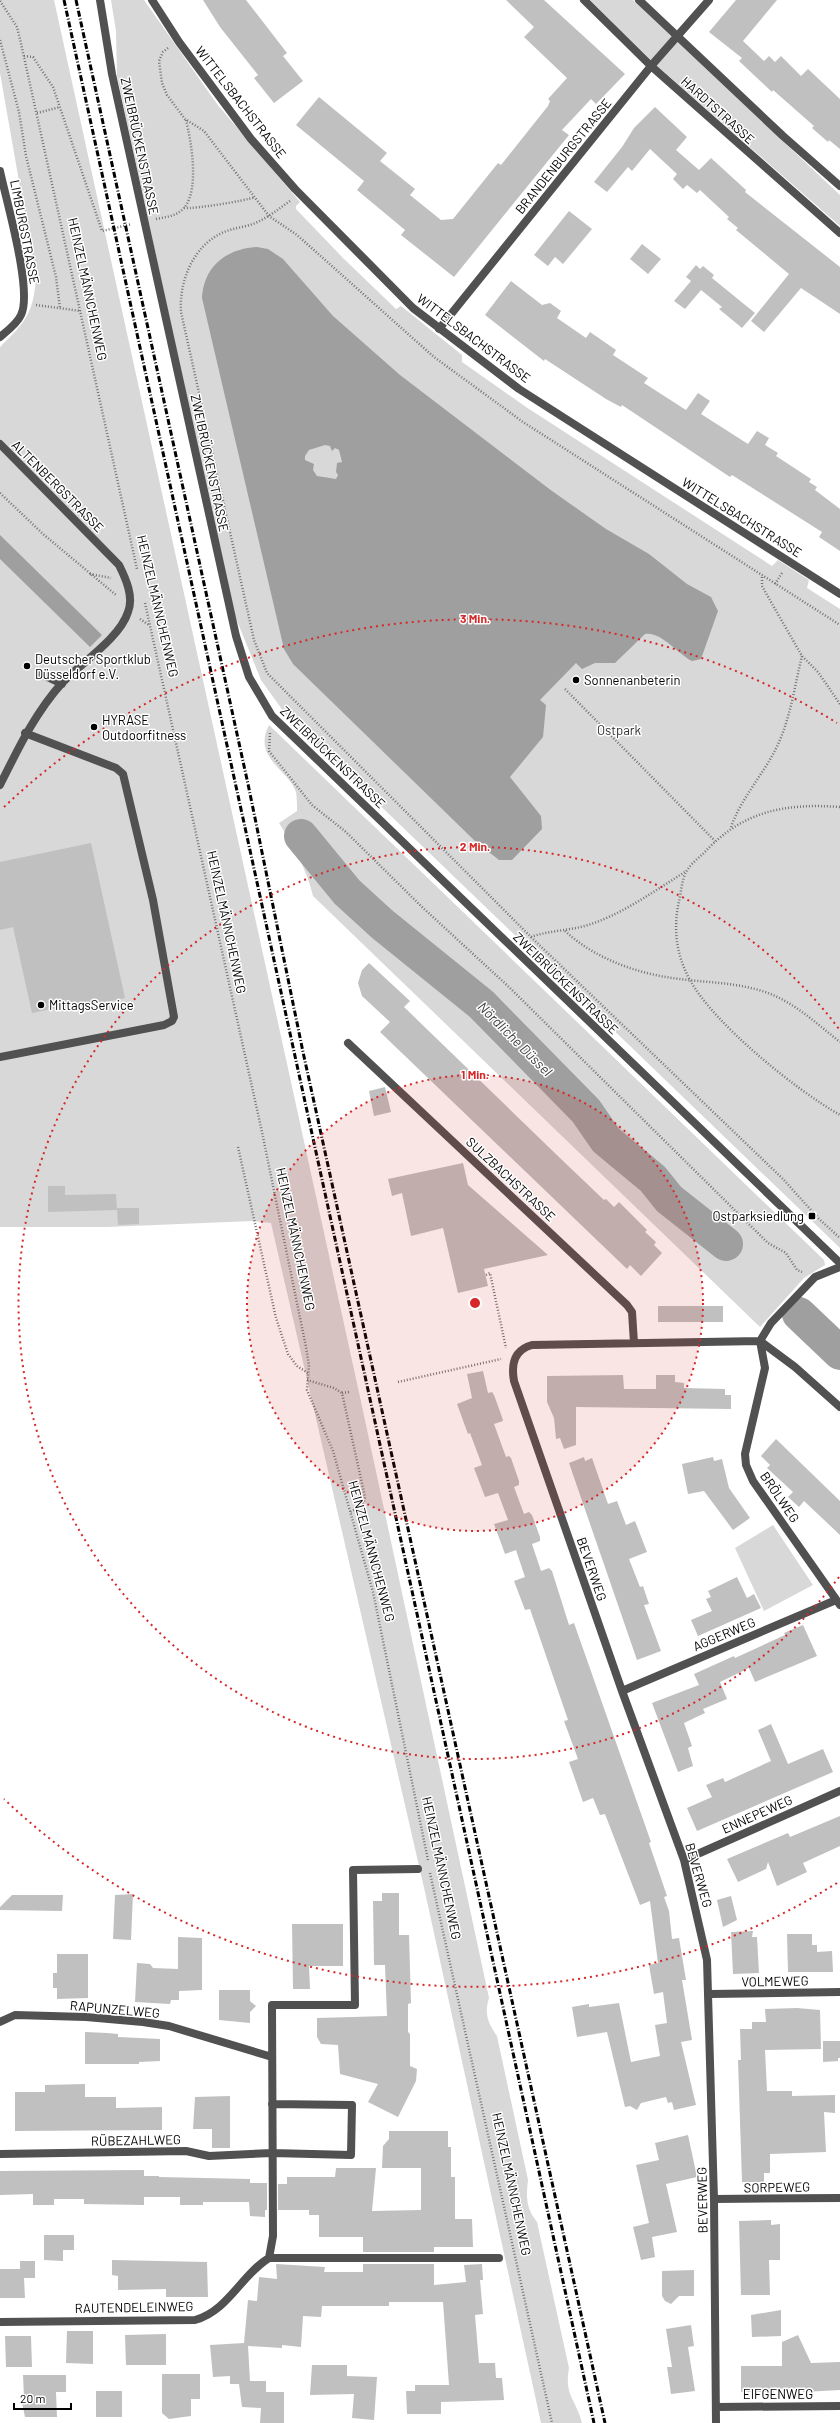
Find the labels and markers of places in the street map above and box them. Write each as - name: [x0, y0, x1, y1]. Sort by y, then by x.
- place label: Deutscher Sportklub Düsseldorf e.V.: [35, 651, 151, 682]
- marker: Deutscher Sportklub Düsseldorf e.V.: [22, 661, 32, 671]
- place label: Sonnenanbeterin: [584, 672, 681, 688]
- marker: Sonnenanbeterin: [571, 675, 581, 685]
- place label: HYRASE Outdoorfitness: [102, 712, 186, 743]
- marker: HYRASE Outdoorfitness: [89, 722, 99, 732]
- place label: MittagsService: [49, 997, 134, 1013]
- marker: MittagsService: [36, 1000, 46, 1010]
- place label: Ostparksiedlung: [712, 1208, 804, 1224]
- marker: Ostparksiedlung: [807, 1211, 817, 1221]
- centre of rings: [468, 1296, 482, 1310]

